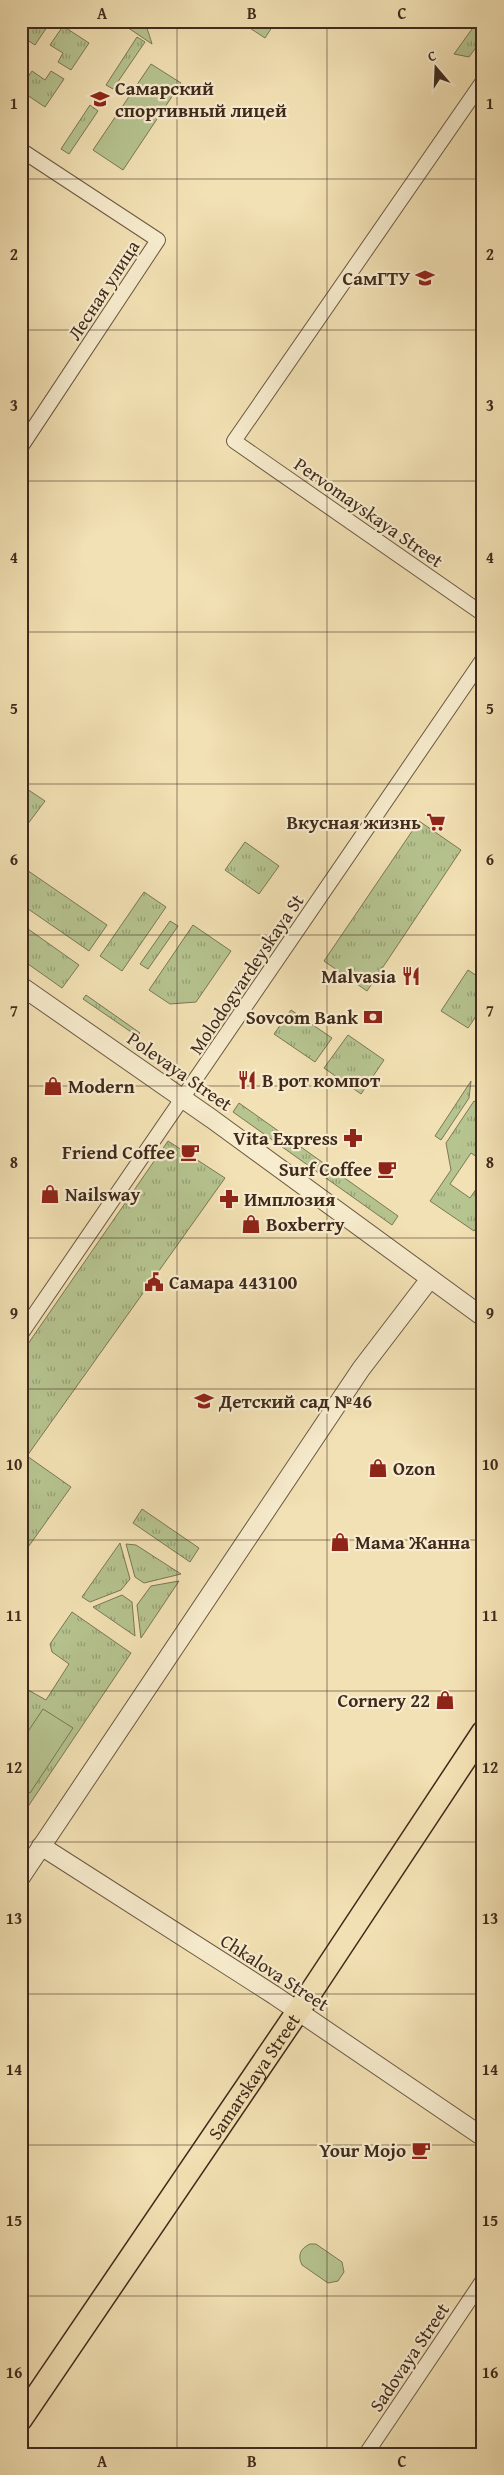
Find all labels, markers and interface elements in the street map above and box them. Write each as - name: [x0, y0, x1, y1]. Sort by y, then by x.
- text: A: [97, 1, 108, 25]
- text: B: [247, 1, 257, 25]
- text: C: [397, 1, 407, 25]
- north arrow: [412, 42, 462, 92]
- text: С: [425, 45, 439, 66]
- place label: Самарский спортивный лицей: [115, 74, 287, 124]
- school or university icon: Самарский спортивный лицей: [89, 88, 111, 110]
- text: 1: [10, 91, 18, 115]
- text: 1: [486, 91, 494, 115]
- street label: Лесная улица: [60, 234, 146, 346]
- text: 2: [10, 242, 18, 266]
- text: 2: [486, 242, 494, 266]
- place label: СамГТУ: [342, 264, 410, 292]
- school or university icon: СамГТУ: [414, 267, 436, 289]
- text: 3: [10, 393, 18, 417]
- text: 3: [486, 393, 494, 417]
- street label: Pervomayskaya Street: [289, 450, 449, 574]
- text: 4: [10, 545, 18, 569]
- text: 4: [486, 545, 494, 569]
- text: 5: [10, 696, 18, 720]
- text: 5: [486, 696, 494, 720]
- place label: Вкусная жизнь: [286, 808, 421, 836]
- supermarket icon: Вкусная жизнь: [425, 811, 447, 833]
- text: 6: [10, 847, 18, 871]
- text: 6: [486, 847, 494, 871]
- street label: Molodogvardeyskaya St: [182, 888, 310, 1060]
- place label: Malvasia: [321, 962, 396, 990]
- restaurant icon: Malvasia: [400, 965, 422, 987]
- text: 7: [10, 998, 18, 1022]
- text: 7: [486, 998, 494, 1022]
- place label: Sovcom Bank: [246, 1003, 358, 1031]
- bank icon: Sovcom Bank: [362, 1006, 384, 1028]
- street label: Polevaya Street: [122, 1024, 238, 1118]
- place label: В рот компот: [262, 1066, 381, 1094]
- restaurant icon: В рот компот: [236, 1069, 258, 1091]
- place label: Modern: [68, 1072, 135, 1100]
- shop icon: Modern: [42, 1075, 64, 1097]
- place label: Vita Express: [233, 1124, 338, 1152]
- pharmacy icon: Vita Express: [342, 1127, 364, 1149]
- place label: Friend Coffee: [62, 1138, 175, 1166]
- cafe icon: Friend Coffee: [179, 1141, 201, 1163]
- text: 8: [10, 1150, 18, 1174]
- text: 8: [486, 1150, 494, 1174]
- place label: Surf Coffee: [279, 1155, 372, 1183]
- cafe icon: Surf Coffee: [376, 1158, 398, 1180]
- place label: Nailsway: [65, 1180, 141, 1208]
- shop icon: Nailsway: [39, 1183, 61, 1205]
- place label: Имплозия: [244, 1185, 335, 1213]
- pharmacy icon: Имплозия: [218, 1188, 240, 1210]
- place label: Boxberry: [266, 1210, 345, 1238]
- shop icon: Boxberry: [240, 1213, 262, 1235]
- place label: Самара 443100: [169, 1268, 298, 1296]
- public building icon: Самара 443100: [143, 1271, 165, 1293]
- text: 9: [10, 1301, 18, 1325]
- text: 9: [486, 1301, 494, 1325]
- place label: Детский сад №46: [218, 1387, 372, 1415]
- school or university icon: Детский сад №46: [193, 1390, 215, 1412]
- text: 10: [6, 1452, 22, 1476]
- text: 10: [482, 1452, 498, 1476]
- place label: Ozon: [393, 1454, 436, 1482]
- shop icon: Ozon: [367, 1457, 389, 1479]
- place label: Мама Жанна: [355, 1528, 470, 1556]
- shop icon: Мама Жанна: [329, 1531, 351, 1553]
- text: 11: [6, 1603, 22, 1627]
- text: 11: [482, 1603, 498, 1627]
- place label: Cornery 22: [338, 1686, 430, 1714]
- shop icon: Cornery 22: [434, 1689, 456, 1711]
- text: 12: [6, 1755, 22, 1779]
- text: 12: [482, 1755, 498, 1779]
- text: 13: [6, 1906, 22, 1930]
- text: 13: [482, 1906, 498, 1930]
- street label: Chkalova Street: [215, 1926, 335, 2018]
- street label: Samarskaya Street: [201, 2008, 307, 2145]
- text: 14: [6, 2057, 22, 2081]
- text: 14: [482, 2057, 498, 2081]
- place label: Your Mojo: [319, 2136, 406, 2164]
- cafe icon: Your Mojo: [410, 2139, 432, 2161]
- text: 15: [6, 2208, 22, 2232]
- text: 15: [482, 2208, 498, 2232]
- street label: Sadovaya Street: [362, 2297, 456, 2417]
- text: 16: [6, 2360, 22, 2384]
- text: 16: [482, 2360, 498, 2384]
- text: A: [97, 2449, 108, 2473]
- text: B: [247, 2449, 257, 2473]
- text: C: [397, 2449, 407, 2473]

